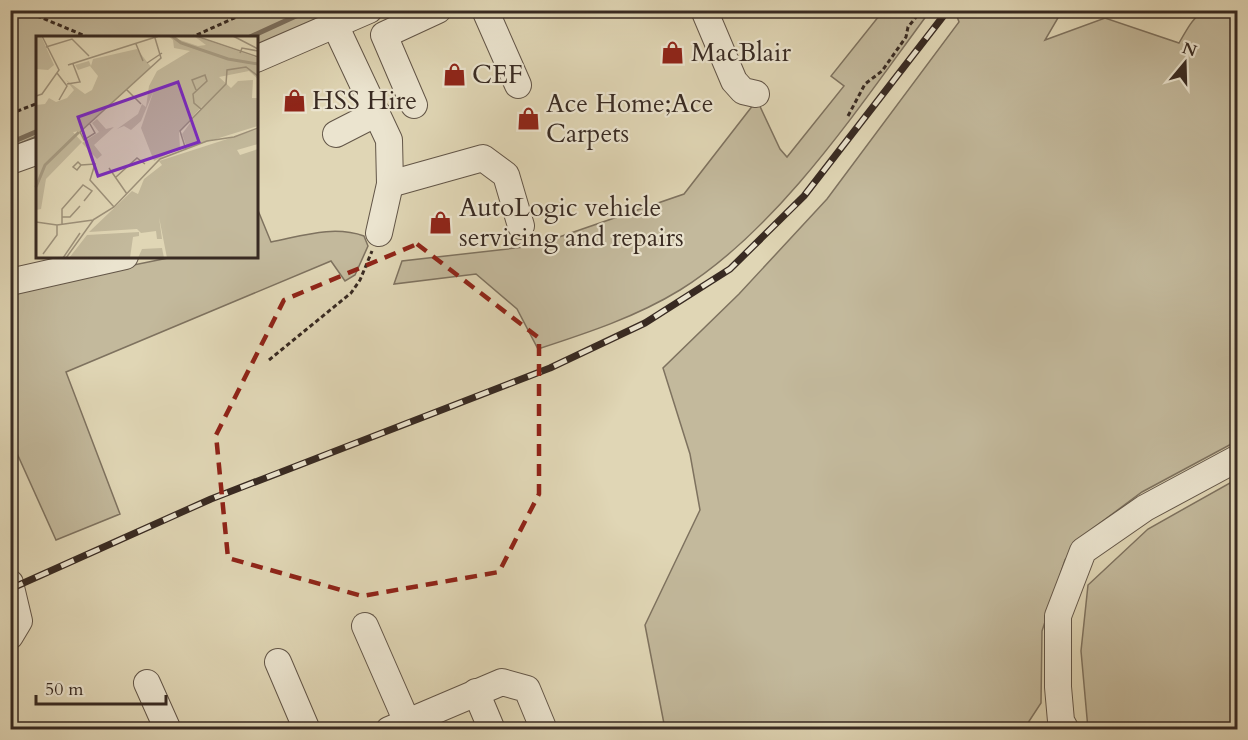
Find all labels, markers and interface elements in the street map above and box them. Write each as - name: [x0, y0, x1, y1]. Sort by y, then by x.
- north arrow: [1155, 33, 1215, 93]
- place label: MacBlair: [691, 35, 791, 70]
- inset map: [36, 36, 258, 258]
- text: N: [1179, 37, 1200, 62]
- shop icon: MacBlair: [660, 39, 686, 65]
- place label: CEF: [472, 57, 523, 92]
- shop icon: CEF: [441, 61, 467, 87]
- place label: HSS Hire: [312, 83, 417, 118]
- place label: Ace Home;Ace Carpets: [546, 86, 714, 151]
- shop icon: HSS Hire: [281, 87, 307, 113]
- shop icon: Ace Home;Ace Carpets: [515, 105, 541, 131]
- place label: AutoLogic vehicle servicing and repairs: [459, 190, 684, 255]
- shop icon: AutoLogic vehicle servicing and repairs: [428, 209, 454, 235]
- scale bar: [36, 668, 166, 706]
- text: 50 m: [45, 677, 84, 702]

